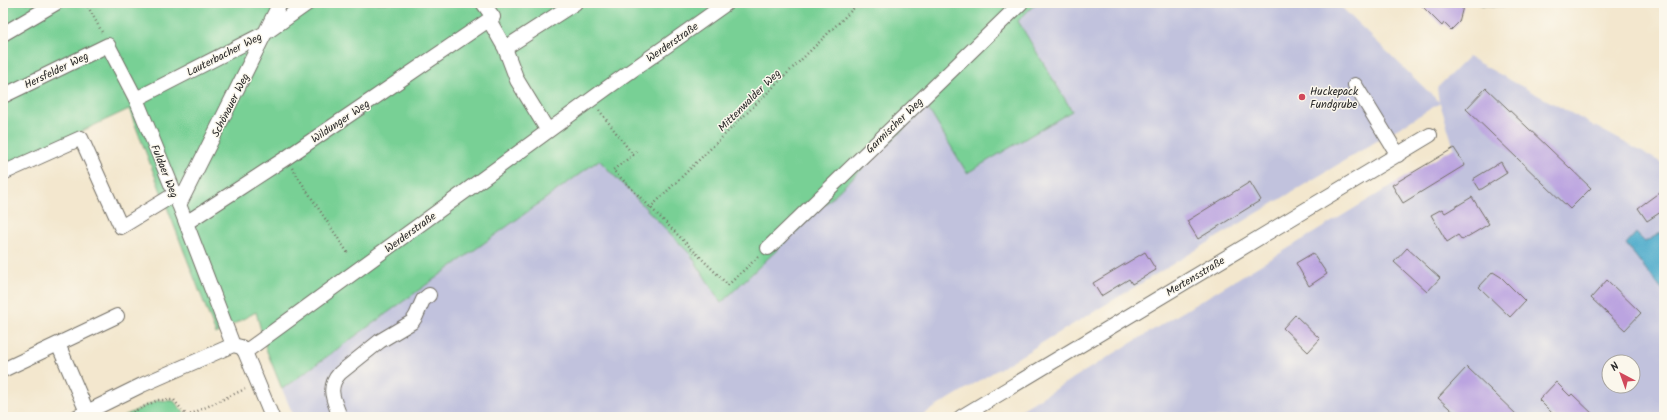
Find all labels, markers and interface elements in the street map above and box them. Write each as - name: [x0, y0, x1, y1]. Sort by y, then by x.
- street label: Werderstraße: [643, 18, 703, 68]
- street label: Lauterbacher Weg: [183, 28, 265, 82]
- street label: Hersfelder Weg: [21, 48, 92, 94]
- street label: Mittenwalder Weg: [714, 65, 785, 136]
- street label: Schönauer Weg: [207, 70, 255, 141]
- place label: Huckepack Fundgrube: [1310, 83, 1359, 114]
- marker: Huckepack Fundgrube: [1297, 92, 1307, 102]
- street label: Garmischer Weg: [862, 93, 928, 158]
- street label: Wildunger Weg: [308, 95, 374, 148]
- street label: Fuldaer Weg: [145, 142, 183, 201]
- street label: Werderstraße: [381, 208, 440, 258]
- street label: Mertensstraße: [1163, 252, 1229, 302]
- north arrow: [1601, 354, 1641, 394]
- text: N: [1607, 358, 1624, 376]

